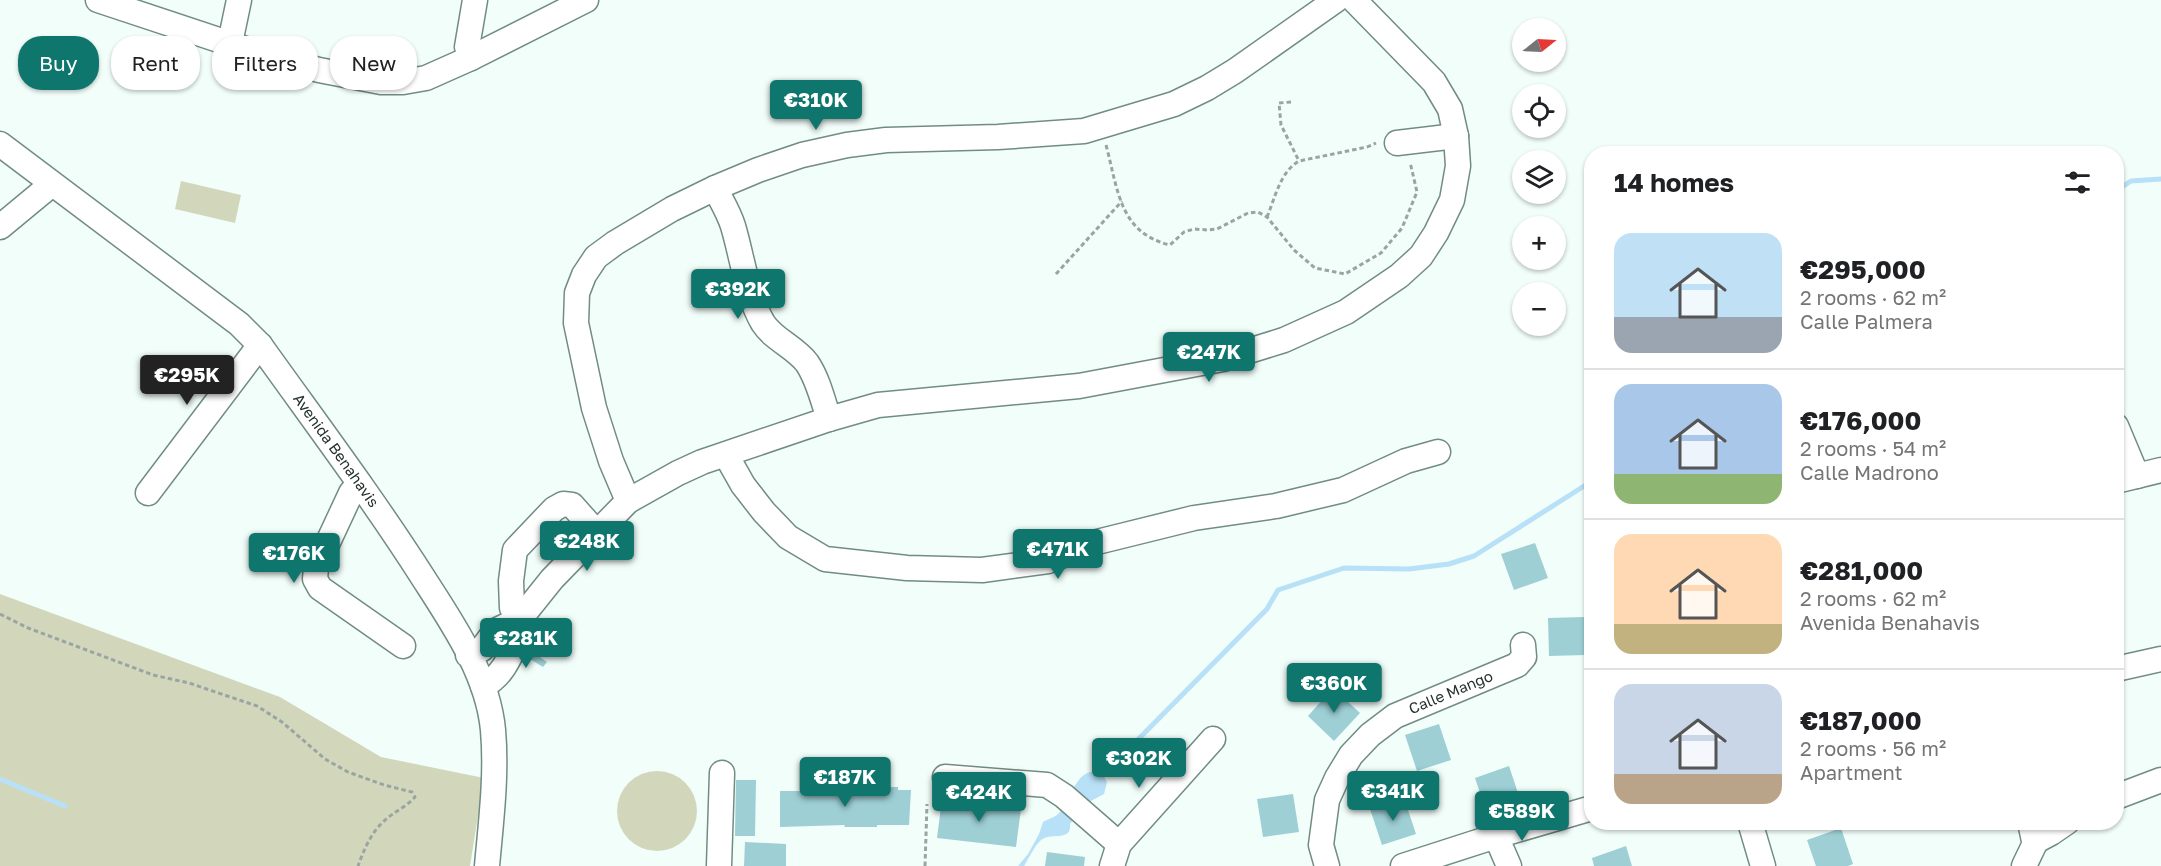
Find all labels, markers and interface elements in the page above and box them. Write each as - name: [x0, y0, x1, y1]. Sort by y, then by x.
- north arrow: [1512, 18, 1566, 72]
- map controls: [1512, 18, 1566, 336]
- chip: Buy: [18, 36, 99, 90]
- chip: Rent: [111, 36, 200, 90]
- chip: Filters: [212, 36, 318, 90]
- chip: New: [330, 36, 417, 90]
- pin: €310K: [774, 80, 858, 131]
- button: locate: [1512, 84, 1566, 138]
- text: €310K: [784, 87, 848, 111]
- button: layers: [1512, 150, 1566, 204]
- icon: filters: [2061, 166, 2094, 199]
- text: 14 homes: [1614, 167, 1734, 198]
- button: +: [1512, 216, 1566, 270]
- text: €295,000: [1800, 254, 1926, 285]
- icon: home: [1662, 257, 1734, 329]
- pin: €392K: [696, 269, 780, 320]
- text: €392K: [705, 276, 771, 300]
- button: −: [1512, 282, 1566, 336]
- text: 2 rooms · 62 m²: [1800, 285, 1946, 309]
- text: Calle Palmera: [1800, 309, 1933, 333]
- pin: €247K: [1167, 332, 1251, 383]
- text: €247K: [1177, 339, 1241, 363]
- pin: €295K: [145, 355, 229, 406]
- text: €295K: [154, 362, 220, 386]
- street label: Avenida Benahavis: [290, 390, 383, 510]
- text: €176,000: [1800, 405, 1921, 436]
- icon: home: [1662, 408, 1734, 480]
- text: 2 rooms · 54 m²: [1800, 436, 1946, 460]
- text: Calle Madrono: [1800, 460, 1939, 484]
- pin: €248K: [545, 521, 629, 572]
- text: €248K: [554, 528, 620, 552]
- pin: €471K: [1016, 529, 1100, 580]
- pin: €176K: [252, 533, 336, 584]
- text: €471K: [1027, 536, 1089, 560]
- text: €176K: [263, 540, 325, 564]
- text: €281,000: [1800, 555, 1923, 586]
- icon: home: [1662, 558, 1734, 630]
- text: 2 rooms · 62 m²: [1800, 586, 1946, 610]
- text: Avenida Benahavis: [1800, 610, 1980, 634]
- pin: €281K: [484, 618, 568, 669]
- text: €281K: [494, 625, 558, 649]
- pin: €360K: [1292, 663, 1376, 714]
- street label: Calle Mango: [1406, 666, 1495, 717]
- text: €360K: [1301, 670, 1367, 694]
- text: €187,000: [1800, 705, 1922, 736]
- icon: home: [1662, 708, 1734, 780]
- text: 2 rooms · 56 m²: [1800, 736, 1946, 760]
- pin: €302K: [1097, 738, 1181, 789]
- text: €302K: [1106, 745, 1172, 769]
- pin: €187K: [803, 757, 887, 808]
- text: Apartment: [1800, 760, 1903, 784]
- text: €187K: [814, 764, 876, 788]
- pin: €341K: [1351, 771, 1435, 822]
- pin: €424K: [937, 772, 1021, 823]
- text: €341K: [1361, 778, 1425, 802]
- text: €424K: [946, 779, 1012, 803]
- pin: €589K: [1480, 791, 1564, 842]
- text: €589K: [1489, 798, 1555, 822]

